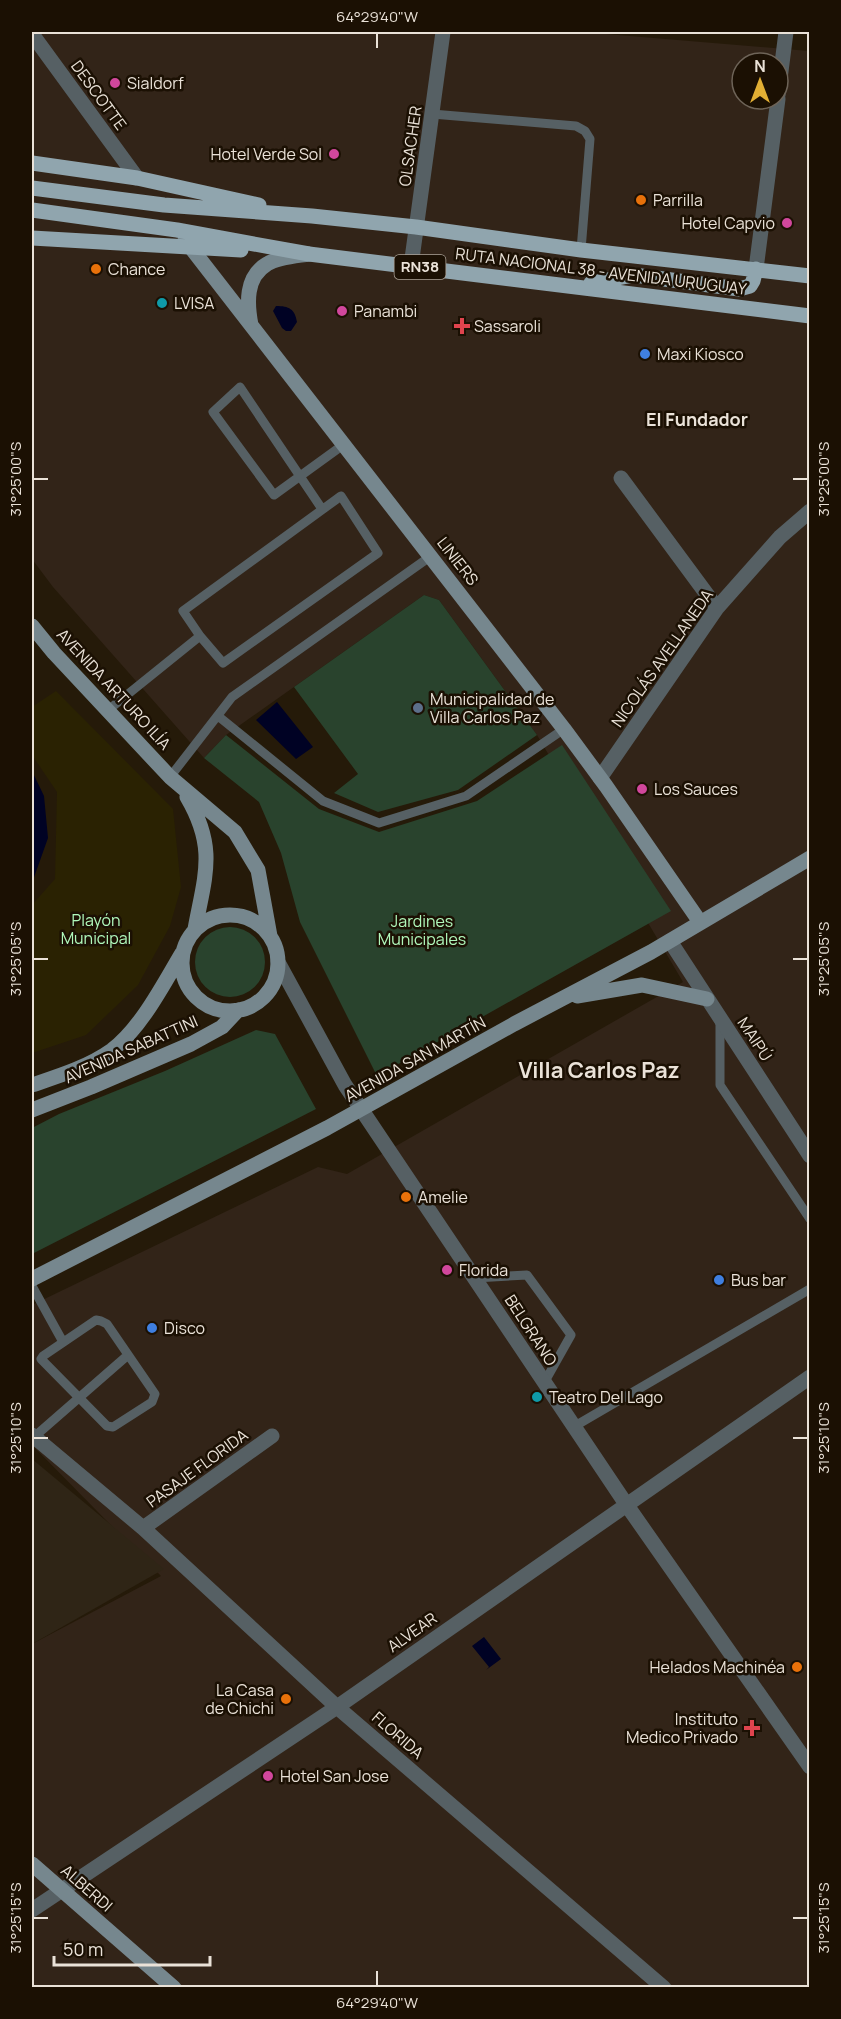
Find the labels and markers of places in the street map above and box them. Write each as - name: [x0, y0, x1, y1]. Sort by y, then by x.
- place label: Sialdorf: [127, 72, 184, 94]
- marker: Sialdorf: [108, 76, 122, 90]
- place label: Hotel Verde Sol: [210, 143, 322, 165]
- marker: Hotel Verde Sol: [327, 147, 341, 161]
- place label: Parrilla: [653, 189, 703, 211]
- marker: Parrilla: [634, 193, 648, 207]
- place label: Hotel Capvio: [681, 212, 775, 234]
- marker: Hotel Capvio: [780, 216, 794, 230]
- place label: Chance: [108, 258, 165, 280]
- marker: Chance: [89, 262, 103, 276]
- place label: LVISA: [174, 292, 214, 314]
- marker: LVISA: [155, 296, 169, 310]
- place label: Panambi: [354, 300, 417, 322]
- marker: Panambi: [335, 304, 349, 318]
- place label: Sassaroli: [474, 315, 541, 337]
- marker: Sassaroli: [455, 319, 469, 333]
- place label: Maxi Kiosco: [657, 343, 744, 365]
- marker: Maxi Kiosco: [638, 347, 652, 361]
- place label: Municipalidad de Villa Carlos Paz: [430, 688, 554, 728]
- marker: Municipalidad de Villa Carlos Paz: [411, 701, 425, 715]
- place label: Los Sauces: [654, 778, 738, 800]
- marker: Los Sauces: [635, 782, 649, 796]
- place label: Amelie: [418, 1186, 468, 1208]
- marker: Amelie: [399, 1190, 413, 1204]
- place label: Florida: [459, 1259, 508, 1281]
- marker: Florida: [440, 1263, 454, 1277]
- place label: Bus bar: [731, 1269, 786, 1291]
- marker: Bus bar: [712, 1273, 726, 1287]
- place label: Disco: [164, 1317, 205, 1339]
- marker: Disco: [145, 1321, 159, 1335]
- place label: Teatro Del Lago: [549, 1386, 663, 1408]
- marker: Teatro Del Lago: [530, 1390, 544, 1404]
- place label: Helados Machinéa: [650, 1656, 785, 1678]
- marker: Helados Machinéa: [790, 1660, 804, 1674]
- place label: La Casa de Chichi: [205, 1679, 274, 1719]
- marker: La Casa de Chichi: [279, 1692, 293, 1706]
- place label: Instituto Medico Privado: [626, 1708, 738, 1748]
- marker: Instituto Medico Privado: [743, 1719, 761, 1737]
- place label: Hotel San Jose: [280, 1765, 389, 1787]
- marker: Hotel San Jose: [261, 1769, 275, 1783]

